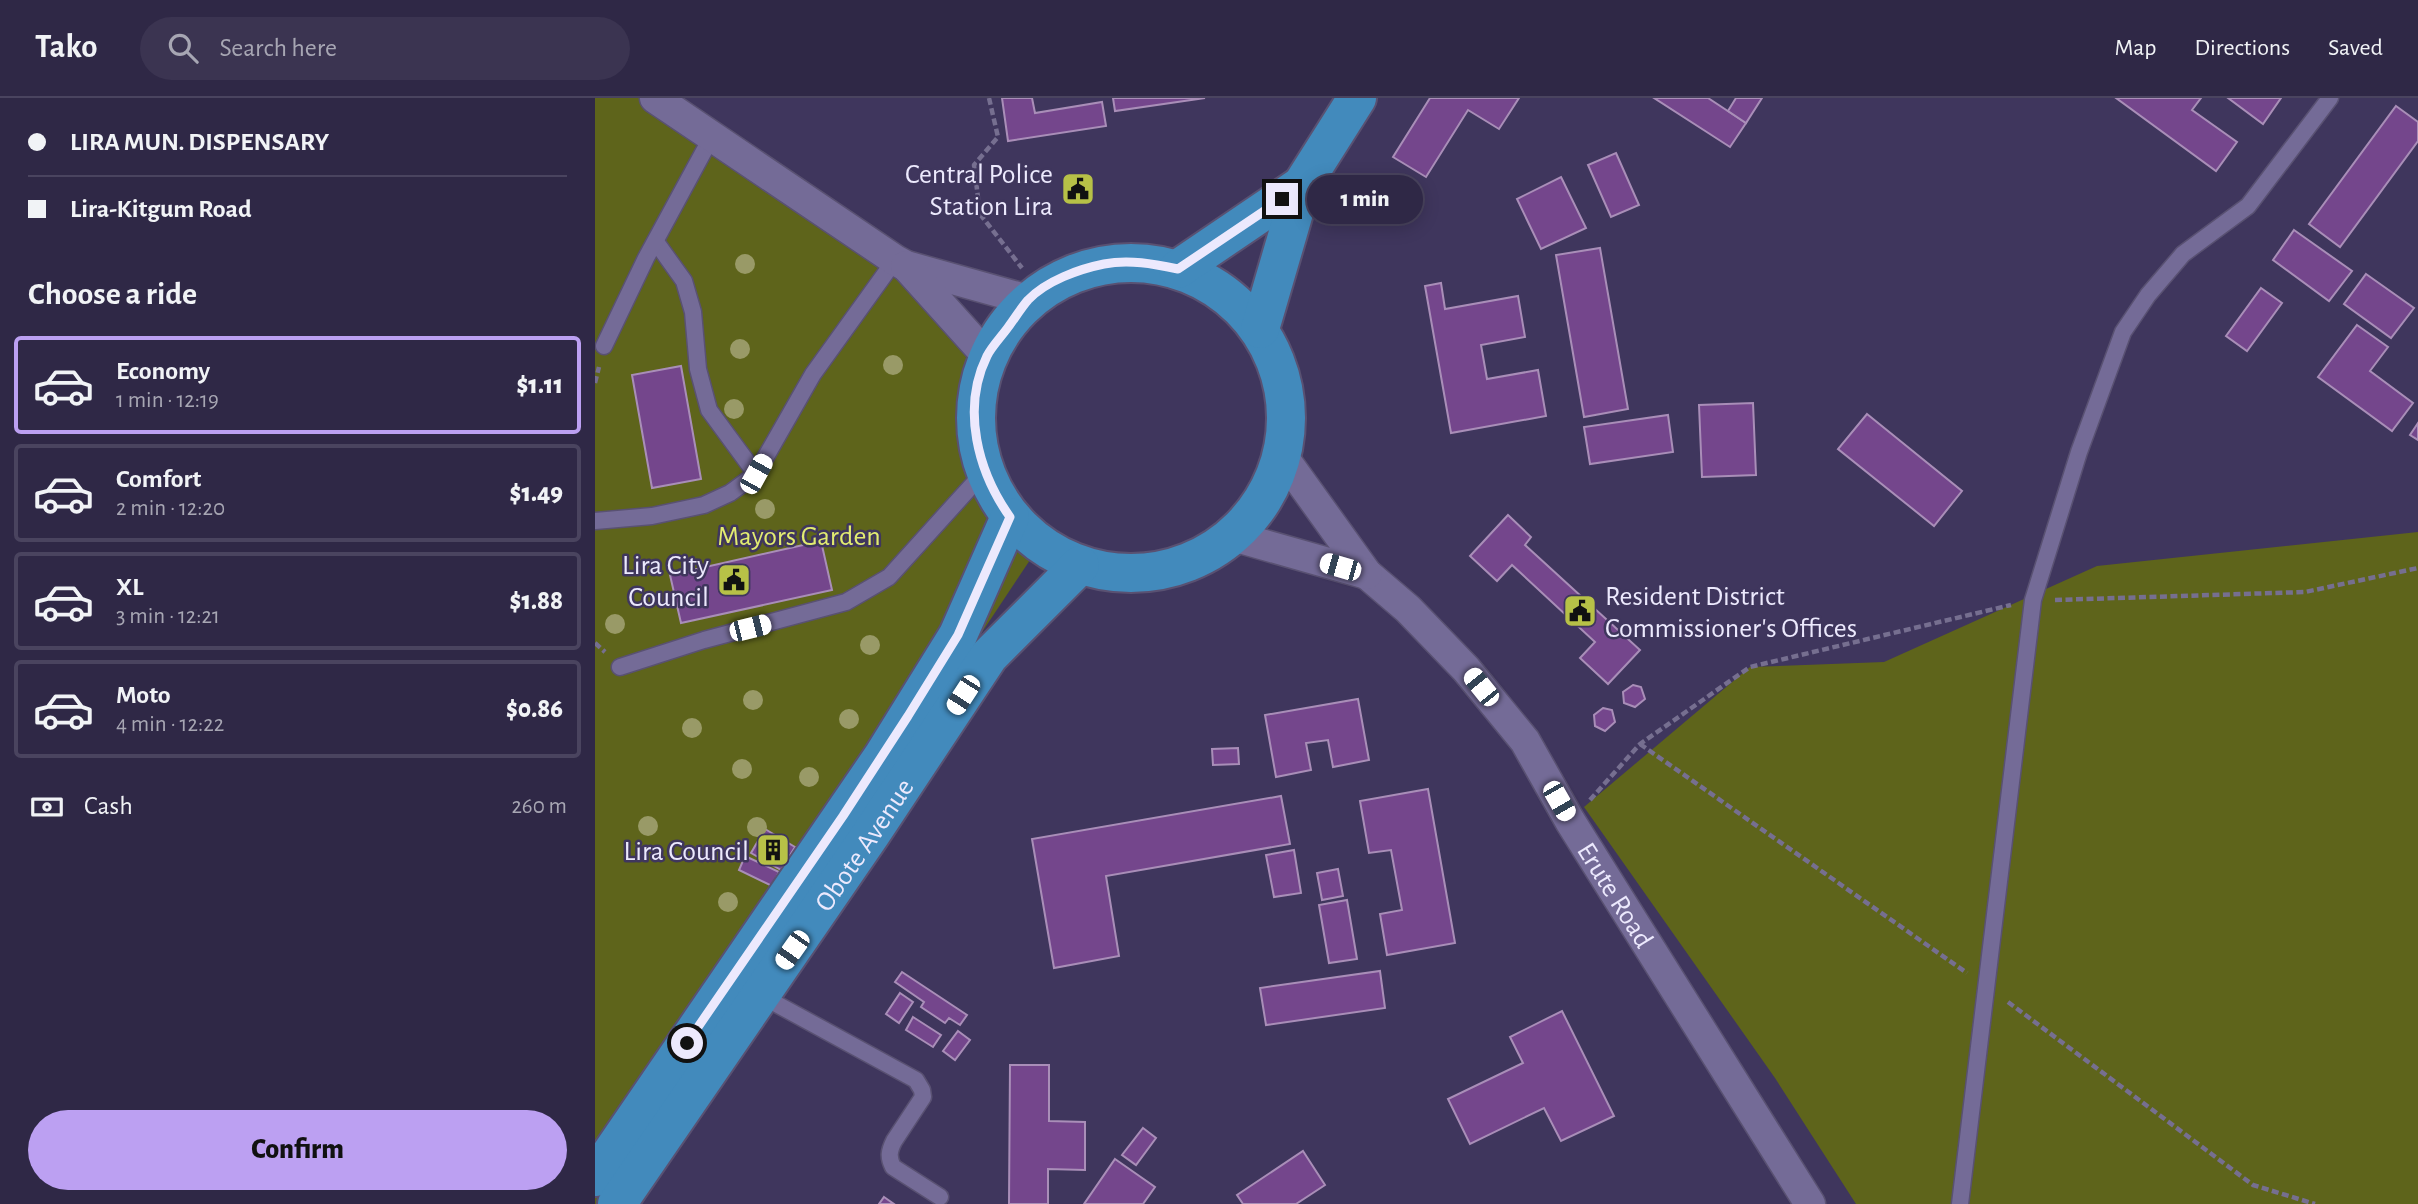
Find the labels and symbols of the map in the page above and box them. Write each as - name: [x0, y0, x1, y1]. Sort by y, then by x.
- place label: Central Police Station Lira: [905, 161, 1053, 221]
- public building icon: Central Police Station Lira: [1059, 170, 1097, 208]
- callout: 1 min: [1307, 174, 1422, 224]
- route end: [1266, 183, 1298, 215]
- car: [737, 451, 776, 497]
- park label: Mayors Garden: [717, 523, 881, 551]
- car: [1317, 551, 1364, 583]
- place label: Lira City Council: [622, 552, 709, 612]
- public building icon: Lira City Council: [715, 561, 753, 599]
- place label: Resident District Commissioner's Offices: [1605, 583, 1857, 643]
- public building icon: Resident District Commissioner's Offices: [1561, 592, 1599, 630]
- car: [728, 613, 773, 643]
- car: [1460, 664, 1503, 710]
- car: [943, 672, 984, 718]
- street label: Obote Avenue: [810, 774, 920, 917]
- car: [1540, 778, 1579, 824]
- building icon: Lira Council: [754, 831, 792, 869]
- place label: Lira Council: [624, 838, 749, 866]
- street label: Erute Road: [1571, 838, 1658, 953]
- car: [772, 927, 813, 973]
- route start: [671, 1027, 703, 1059]

